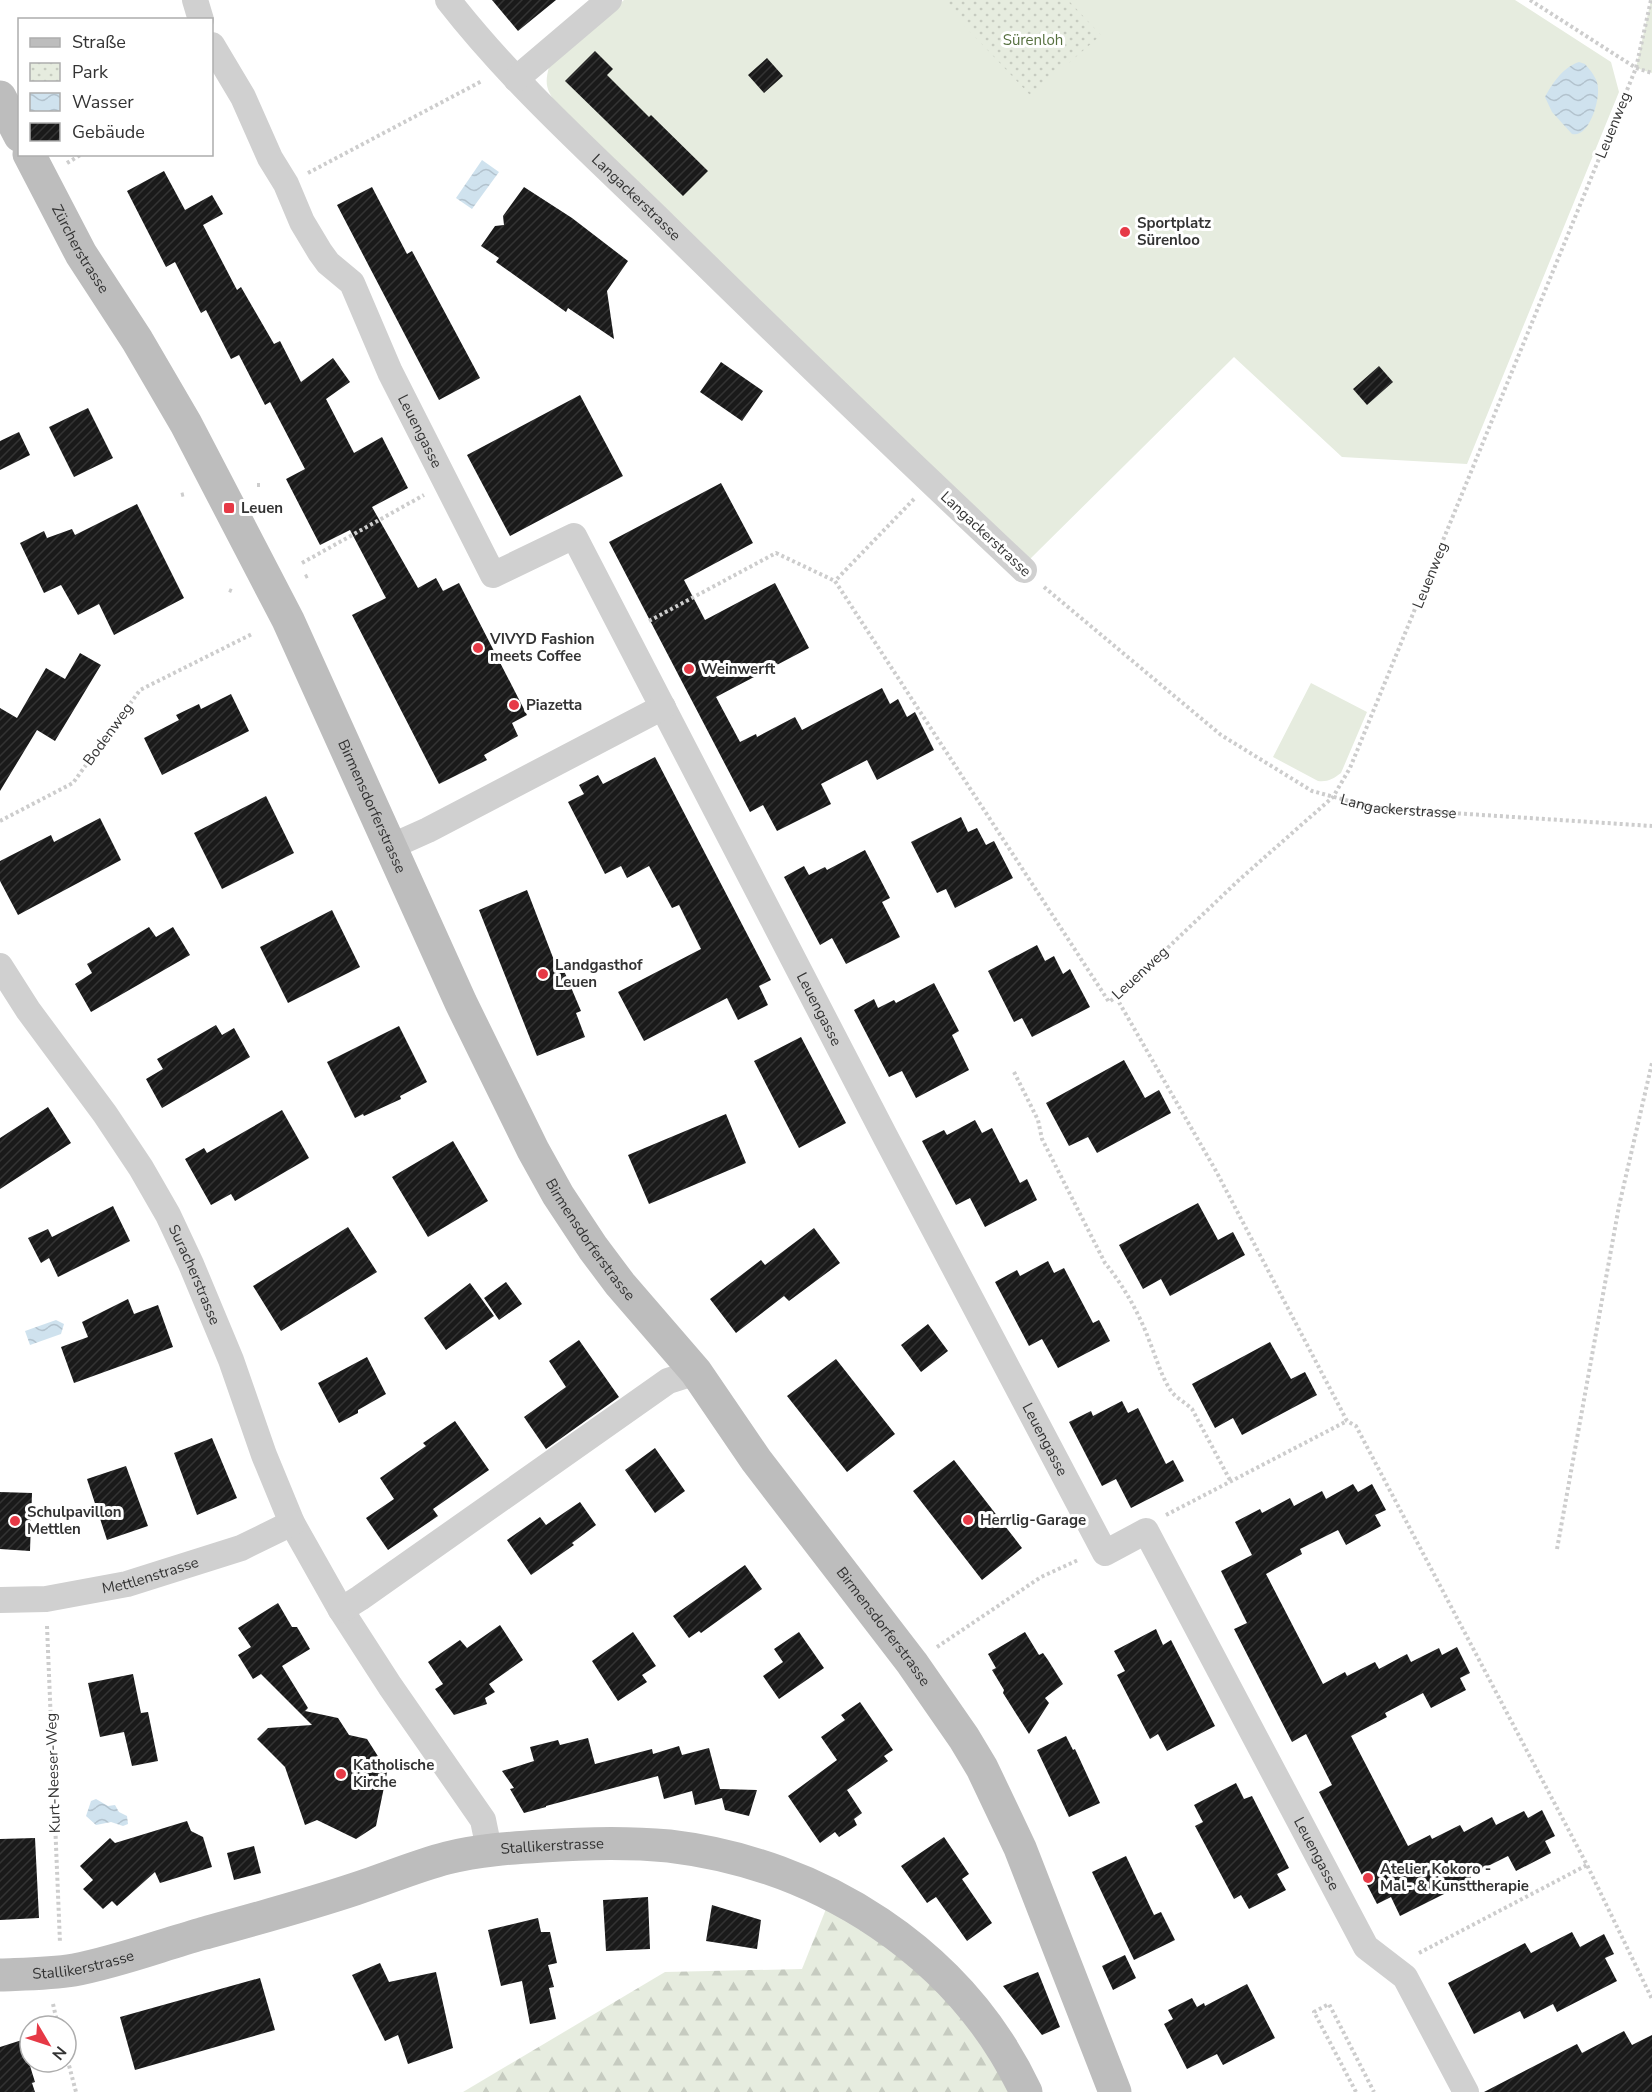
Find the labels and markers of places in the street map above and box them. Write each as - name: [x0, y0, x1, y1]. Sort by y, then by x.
- place label: Sportplatz Sürenloo: [1137, 213, 1211, 250]
- marker: Sportplatz Sürenloo: [1118, 225, 1132, 239]
- place label: Leuen: [241, 498, 283, 518]
- marker: Leuen: [222, 501, 236, 515]
- place label: VIVYD Fashion meets Coffee: [489, 629, 595, 666]
- marker: VIVYD Fashion meets Coffee: [471, 641, 485, 655]
- place label: Weinwerft: [701, 659, 776, 679]
- marker: Weinwerft: [682, 662, 696, 676]
- place label: Piazetta: [526, 695, 582, 715]
- marker: Piazetta: [507, 698, 521, 712]
- place label: Landgasthof Leuen: [555, 955, 643, 992]
- marker: Landgasthof Leuen: [536, 967, 550, 981]
- place label: Schulpavillon Mettlen: [27, 1502, 122, 1539]
- place label: Herrlig-Garage: [980, 1510, 1086, 1530]
- marker: Herrlig-Garage: [961, 1513, 975, 1527]
- marker: Schulpavillon Mettlen: [8, 1514, 22, 1528]
- place label: Katholische Kirche: [353, 1755, 434, 1792]
- marker: Katholische Kirche: [334, 1767, 348, 1781]
- place label: Atelier Kokoro - Mal- & Kunsttherapie: [1380, 1859, 1529, 1896]
- marker: Atelier Kokoro - Mal- & Kunsttherapie: [1361, 1871, 1375, 1885]

